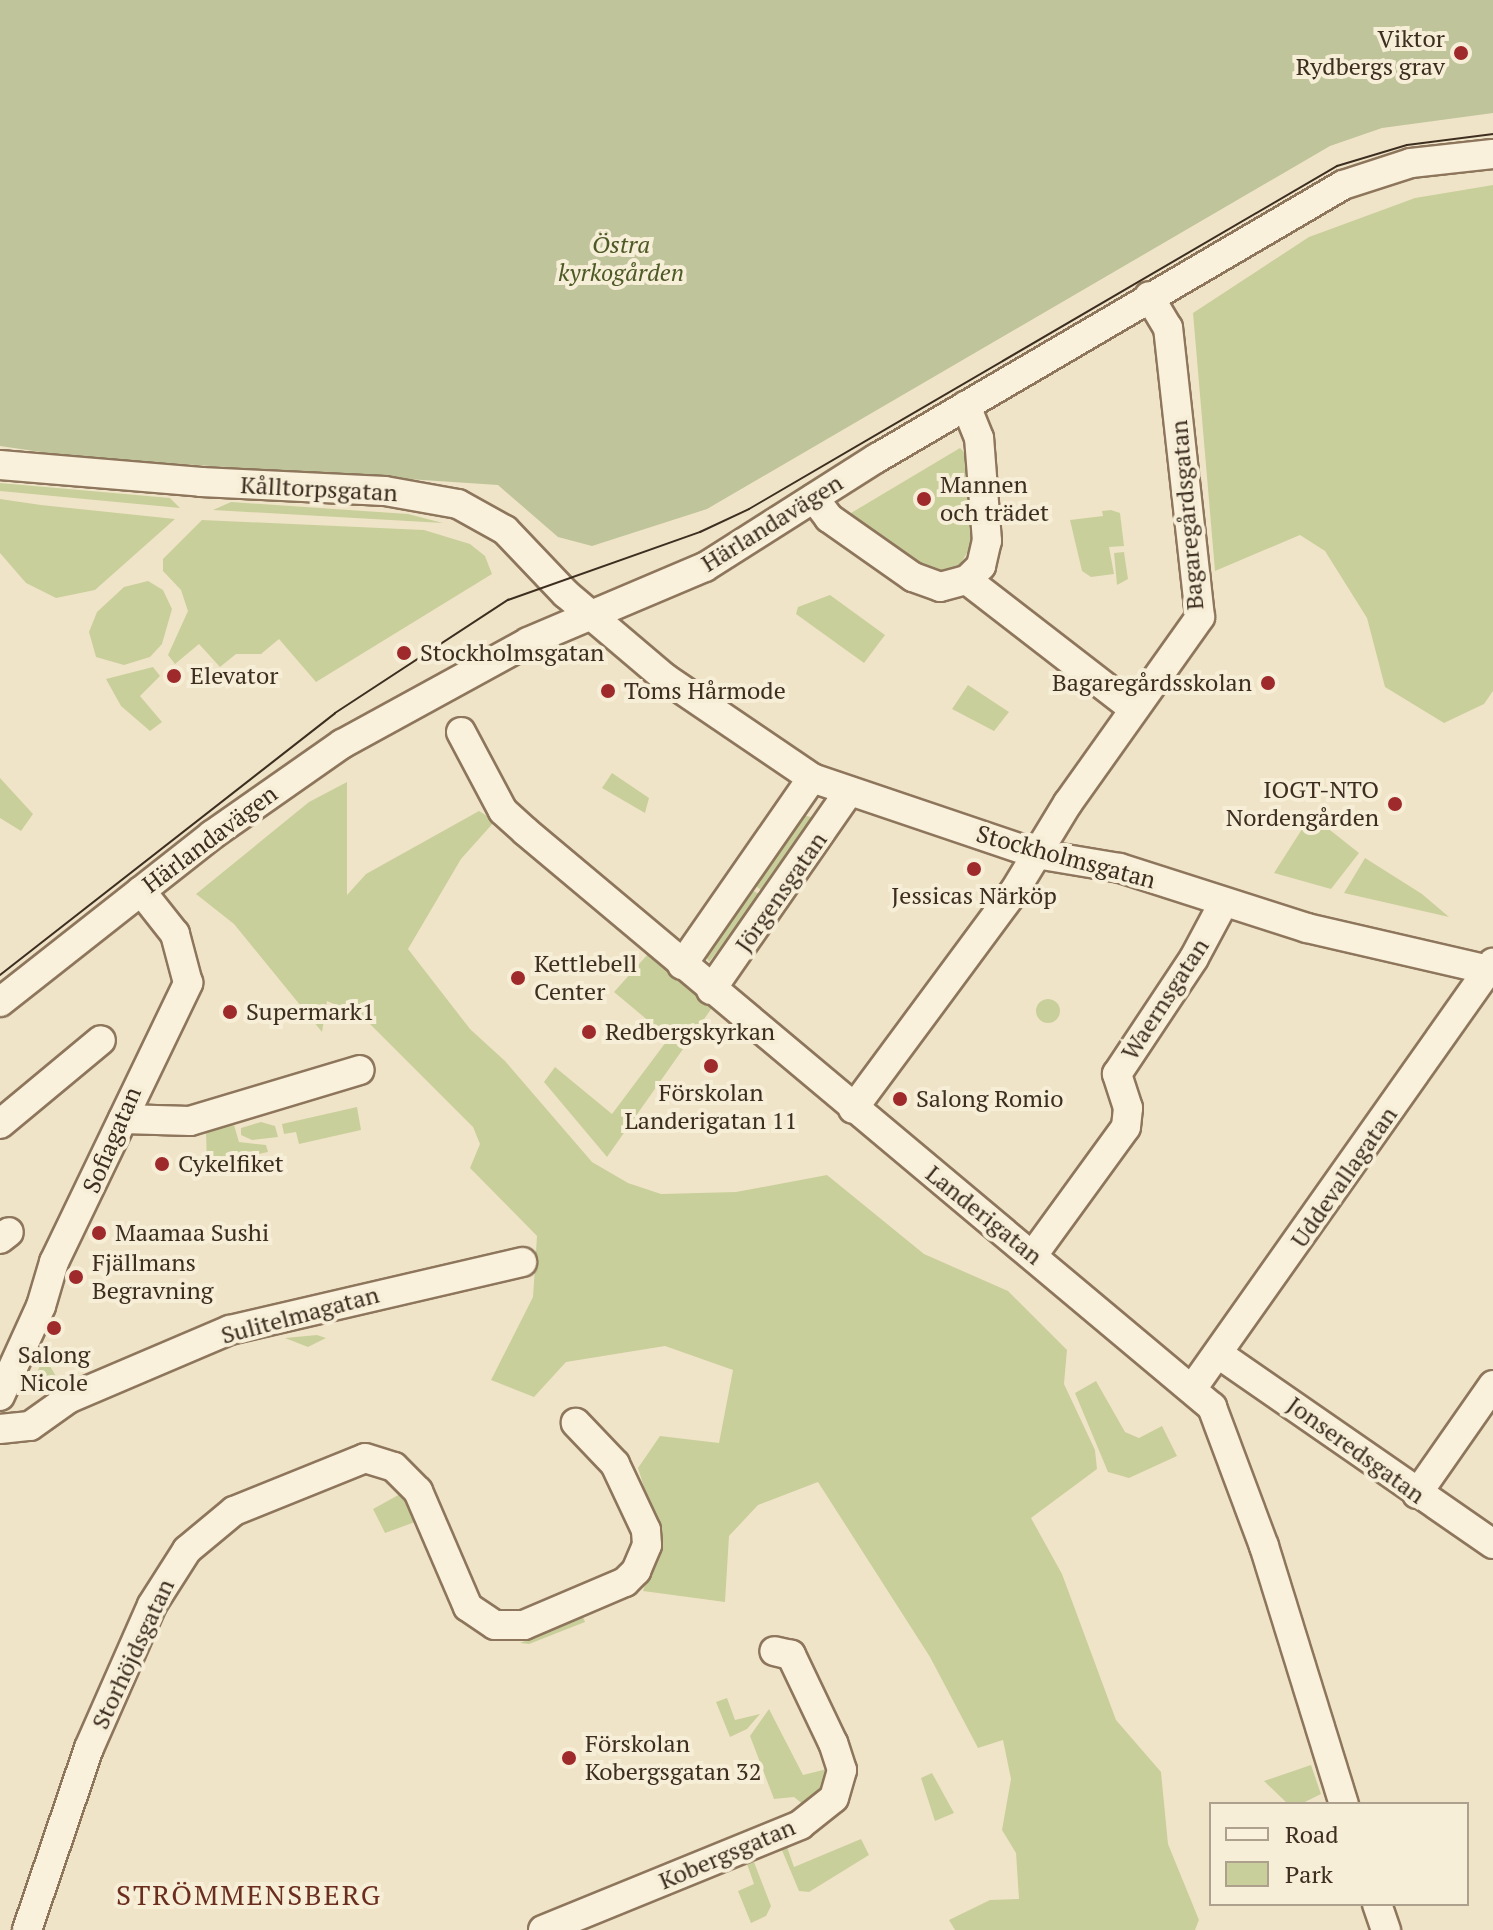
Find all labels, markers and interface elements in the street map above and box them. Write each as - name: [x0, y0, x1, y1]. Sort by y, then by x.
- place label: Viktor Rydbergs grav: [1296, 25, 1445, 81]
- marker: Viktor Rydbergs grav: [1452, 44, 1470, 62]
- park label: Östra kyrkogården: [558, 231, 684, 287]
- street label: Bagaregårdsgatan: [1164, 419, 1210, 611]
- street label: Härlandavägen: [696, 468, 848, 578]
- street label: Kålltorpsgatan: [240, 470, 398, 508]
- place label: Mannen och trädet: [940, 471, 1049, 527]
- marker: Mannen och trädet: [915, 490, 933, 508]
- place label: Stockholmsgatan: [420, 639, 604, 667]
- marker: Stockholmsgatan: [395, 644, 413, 662]
- place label: Elevator: [190, 662, 279, 690]
- marker: Elevator: [165, 667, 183, 685]
- place label: Bagaregårdsskolan: [1052, 669, 1252, 697]
- marker: Bagaregårdsskolan: [1259, 674, 1277, 692]
- place label: Toms Hårmode: [624, 677, 786, 705]
- marker: Toms Hårmode: [599, 682, 617, 700]
- place label: IOGT-NTO Nordengården: [1226, 776, 1379, 832]
- street label: Härlandavägen: [137, 779, 283, 899]
- marker: IOGT-NTO Nordengården: [1386, 795, 1404, 813]
- street label: Stockholmsgatan: [973, 819, 1159, 895]
- street label: Jörgensgatan: [729, 826, 833, 958]
- marker: Jessicas Närköp: [965, 860, 983, 878]
- place label: Jessicas Närköp: [891, 882, 1057, 910]
- street label: Waernsgatan: [1115, 933, 1215, 1065]
- place label: Kettlebell Center: [534, 950, 637, 1006]
- marker: Kettlebell Center: [509, 969, 527, 987]
- place label: Supermark1: [246, 998, 375, 1026]
- marker: Supermark1: [221, 1003, 239, 1021]
- place label: Redbergskyrkan: [605, 1018, 775, 1046]
- marker: Redbergskyrkan: [580, 1023, 598, 1041]
- marker: Förskolan Landerigatan 11: [702, 1057, 720, 1075]
- place label: Förskolan Landerigatan 11: [625, 1079, 797, 1135]
- street label: Sofiagatan: [77, 1083, 147, 1197]
- place label: Salong Romio: [916, 1085, 1064, 1113]
- marker: Salong Romio: [891, 1090, 909, 1108]
- street label: Uddevallagatan: [1285, 1101, 1403, 1253]
- place label: Cykelfiket: [178, 1150, 284, 1178]
- marker: Cykelfiket: [153, 1155, 171, 1173]
- street label: Landerigatan: [920, 1159, 1048, 1271]
- place label: Maamaa Sushi: [115, 1219, 269, 1247]
- marker: Maamaa Sushi: [90, 1224, 108, 1242]
- place label: Fjällmans Begravning: [92, 1249, 213, 1305]
- marker: Fjällmans Begravning: [67, 1268, 85, 1286]
- street label: Sulitelmagatan: [218, 1280, 382, 1350]
- marker: Salong Nicole: [45, 1319, 63, 1337]
- place label: Salong Nicole: [18, 1341, 90, 1397]
- street label: Jonseredsgatan: [1282, 1390, 1430, 1510]
- street label: Storhöjdsgatan: [86, 1574, 180, 1734]
- place label: Förskolan Kobergsgatan 32: [585, 1730, 761, 1786]
- marker: Förskolan Kobergsgatan 32: [560, 1749, 578, 1767]
- legend: [1209, 1802, 1469, 1906]
- street label: Kobergsgatan: [655, 1812, 799, 1896]
- text: Road: [1285, 1818, 1339, 1850]
- text: Park: [1285, 1858, 1333, 1890]
- district label: STRÖMMENSBERG: [116, 1878, 382, 1912]

